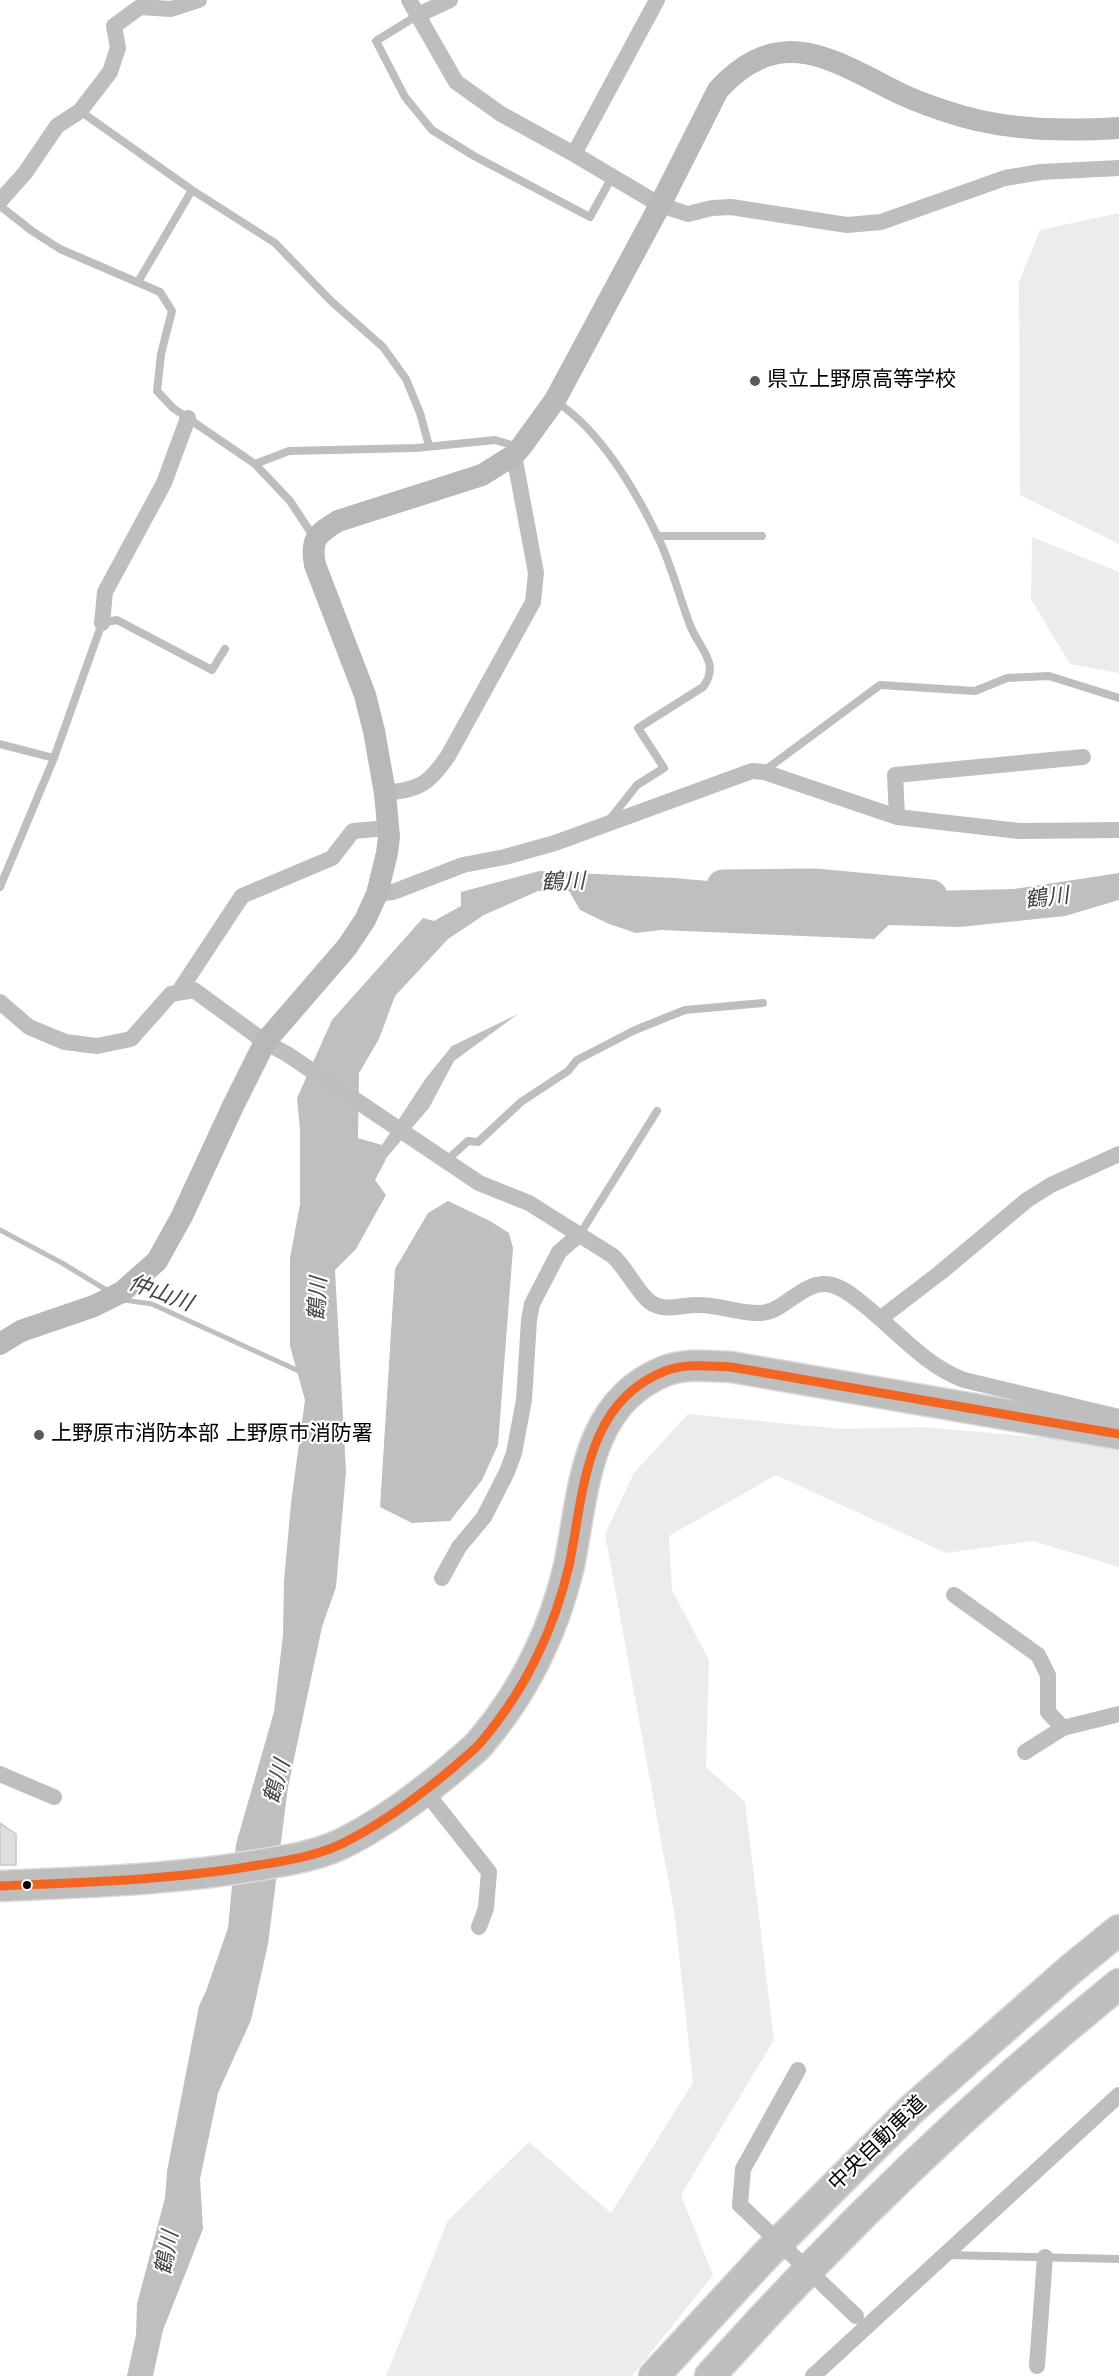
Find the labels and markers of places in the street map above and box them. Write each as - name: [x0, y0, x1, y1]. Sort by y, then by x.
- place label: 県立上野原高等学校: [767, 368, 956, 394]
- marker: 県立上野原高等学校: [748, 374, 762, 388]
- place label: 上野原市消防本部 上野原市消防署: [51, 1422, 373, 1448]
- marker: 上野原市消防本部 上野原市消防署: [32, 1428, 46, 1442]
- unlabelled marker: [21, 1879, 33, 1891]

